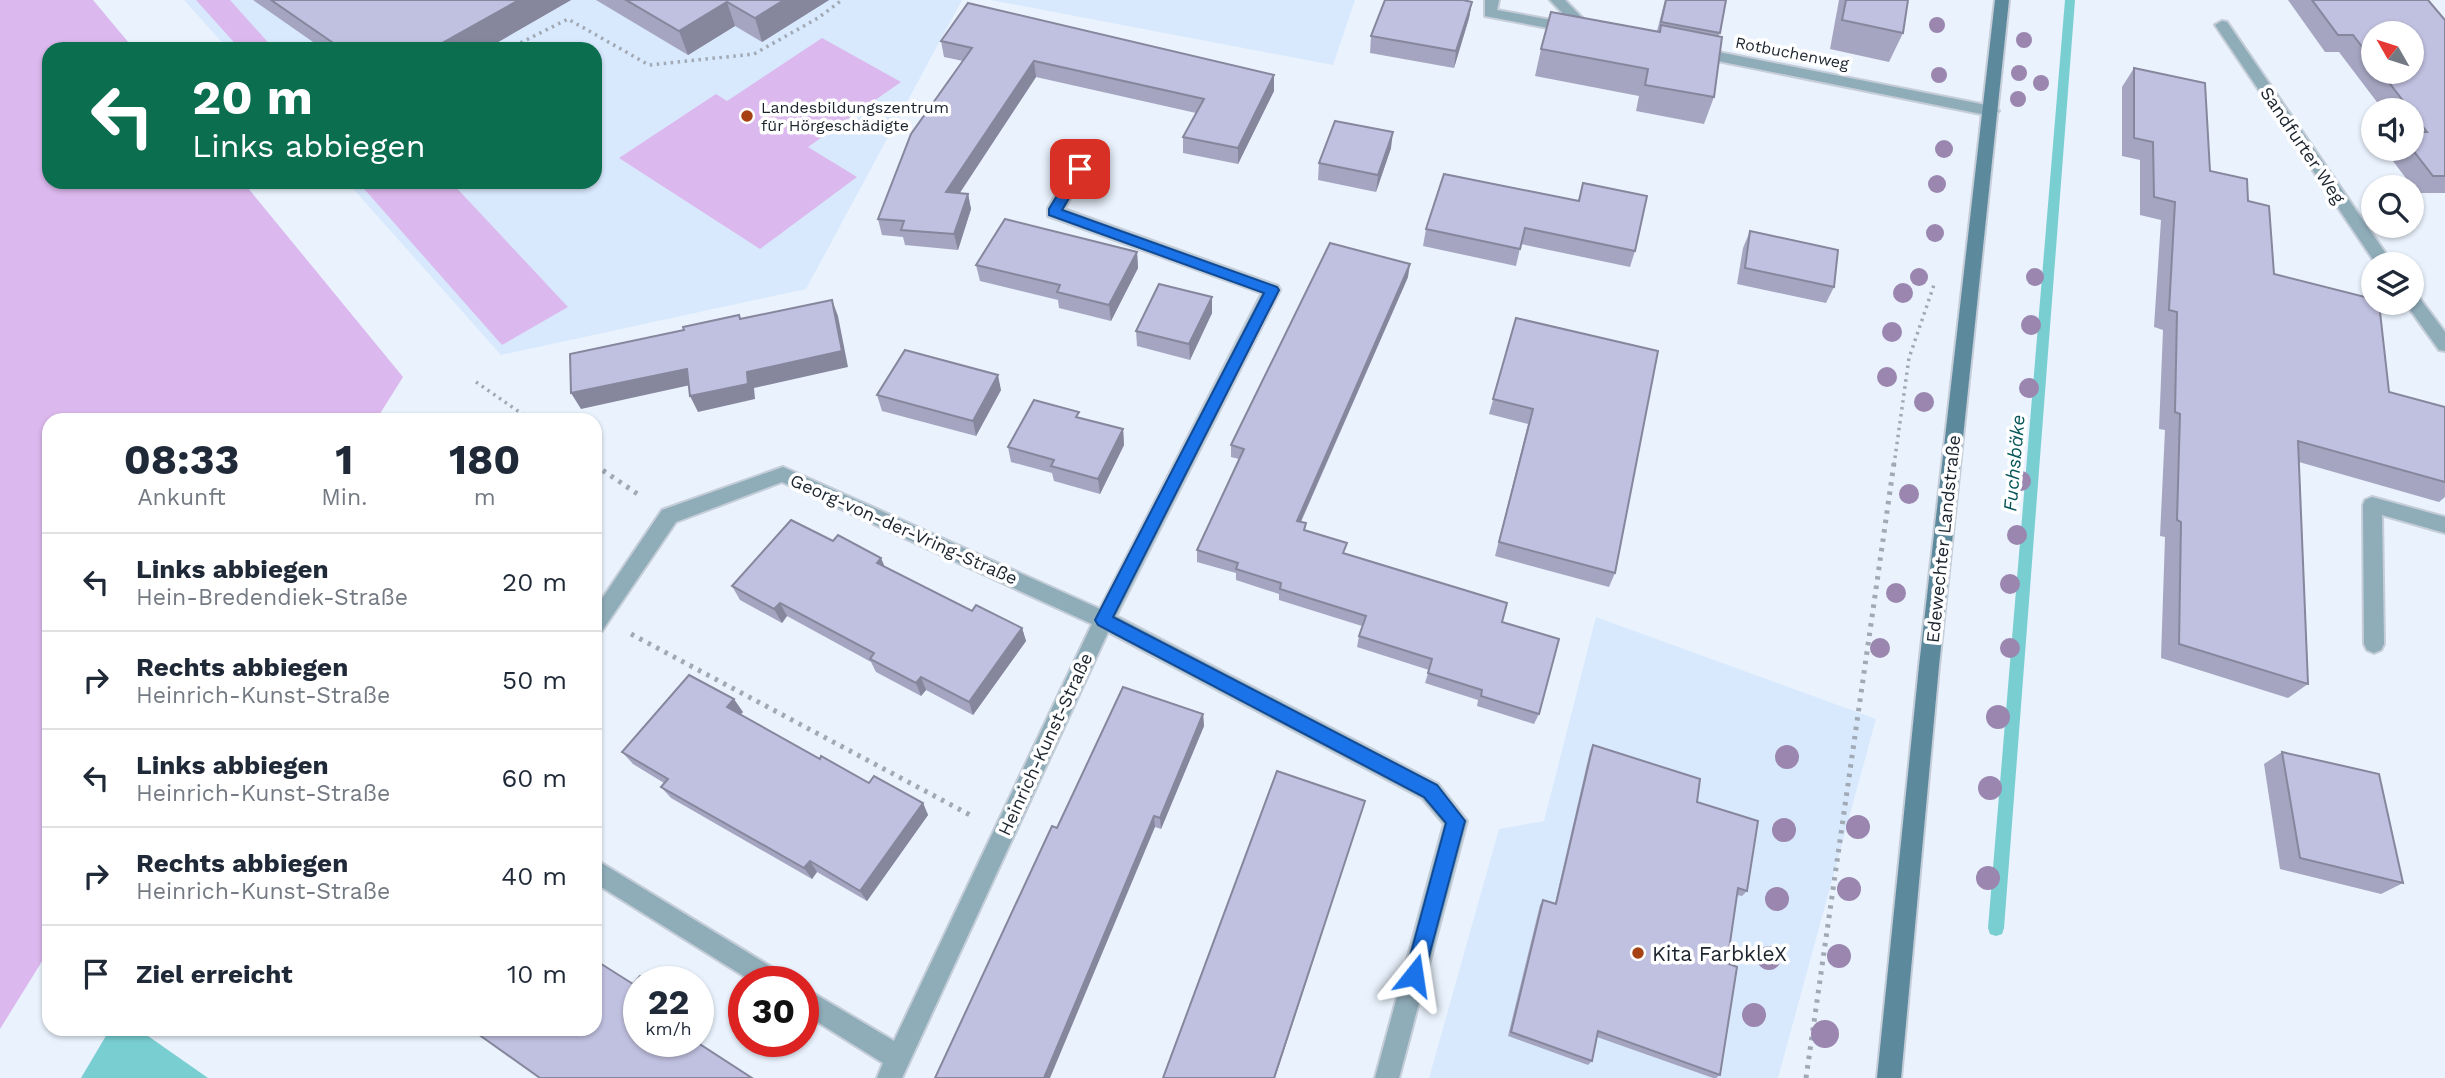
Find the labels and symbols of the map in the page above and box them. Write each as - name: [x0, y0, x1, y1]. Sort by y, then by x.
- north arrow: [2361, 21, 2424, 84]
- street label: Rotbuchenweg: [1734, 33, 1851, 73]
- street label: Sandfurter Weg: [2256, 83, 2350, 208]
- place label: Landesbildungszentrum für Hörgeschädigte: [761, 98, 949, 135]
- marker: Landesbildungszentrum für Hörgeschädigte: [739, 108, 755, 124]
- pin: [1050, 139, 1110, 199]
- water label: Fuchsbäke: [1998, 414, 2030, 512]
- street label: Edewechter Landstraße: [1922, 434, 1964, 644]
- street label: Georg-von-der-Vring-Straße: [787, 469, 1021, 589]
- street label: Heinrich-Kunst-Straße: [993, 649, 1097, 839]
- position arrow: [1377, 938, 1451, 1012]
- place label: Kita FarbkleX: [1652, 941, 1787, 966]
- marker: Kita FarbkleX: [1630, 945, 1646, 961]
- speed limit sign: 30: [728, 966, 819, 1057]

